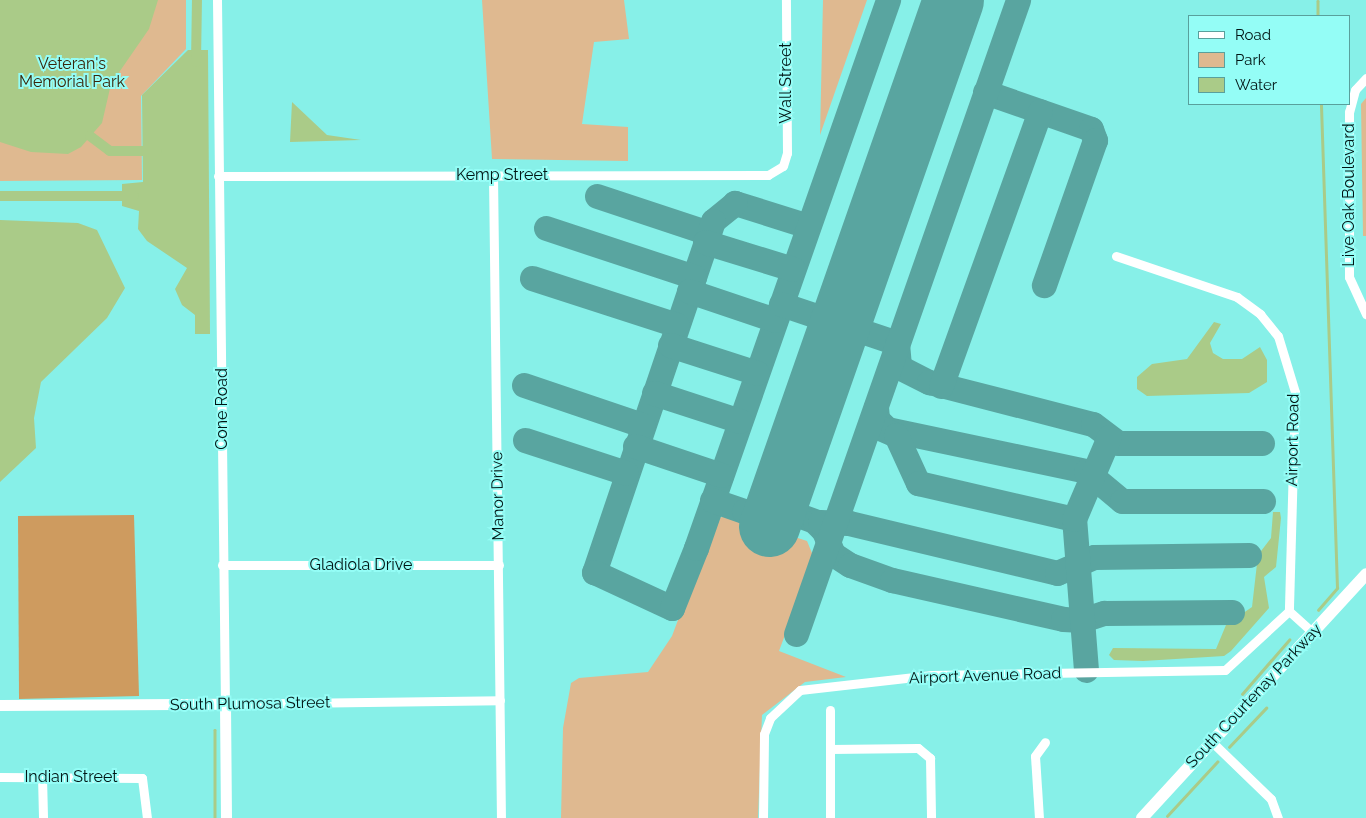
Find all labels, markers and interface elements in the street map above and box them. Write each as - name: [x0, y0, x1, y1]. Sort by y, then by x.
- legend: [1188, 15, 1351, 105]
- text: Road: [1235, 26, 1271, 44]
- street label: Wall Street: [776, 42, 796, 124]
- text: Park: [1235, 51, 1266, 69]
- park label: Veteran's Memorial Park: [19, 54, 125, 92]
- text: Water: [1235, 76, 1277, 94]
- street label: Live Oak Boulevard: [1339, 123, 1359, 267]
- street label: Kemp Street: [456, 165, 548, 185]
- street label: Cone Road: [212, 368, 232, 450]
- street label: Airport Road: [1283, 393, 1303, 487]
- street label: Manor Drive: [488, 451, 508, 541]
- street label: Gladiola Drive: [310, 555, 412, 575]
- street label: South Courtenay Parkway: [1182, 620, 1326, 772]
- street label: Airport Avenue Road: [908, 664, 1062, 688]
- street label: South Plumosa Street: [170, 693, 330, 715]
- street label: Indian Street: [24, 767, 118, 787]

